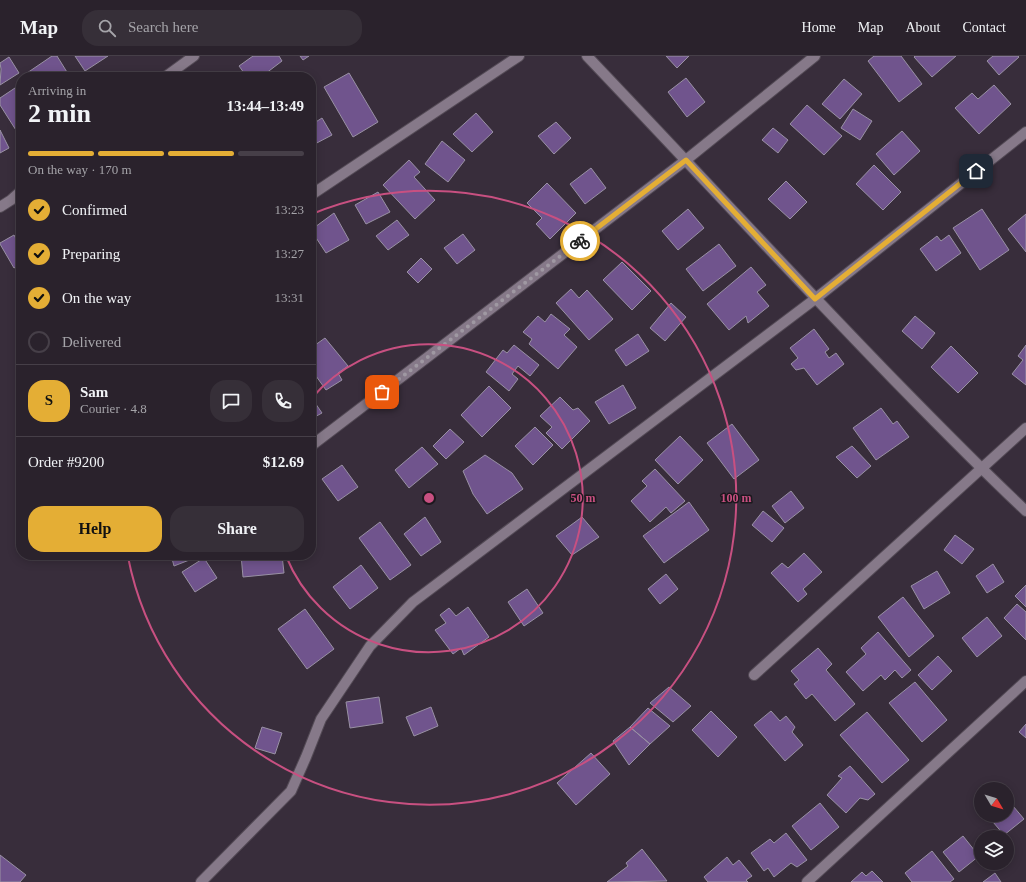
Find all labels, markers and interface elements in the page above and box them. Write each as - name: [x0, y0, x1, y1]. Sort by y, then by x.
- search box: [82, 10, 362, 46]
- text: Map: [20, 17, 58, 38]
- icon: search: [96, 17, 118, 39]
- text: Search here: [128, 19, 198, 35]
- text: Home: [802, 20, 836, 35]
- text: Map: [858, 20, 883, 35]
- text: About: [905, 20, 940, 35]
- text: Contact: [962, 20, 1006, 35]
- text: Arriving in: [28, 83, 86, 98]
- text: 13:44–13:49: [227, 98, 304, 114]
- text: 2 min: [28, 99, 91, 128]
- pin: [959, 154, 993, 188]
- icon: home: [965, 160, 987, 182]
- text: On the way · 170 m: [28, 162, 132, 177]
- icon: check: [28, 199, 50, 221]
- text: Confirmed: [62, 202, 127, 218]
- text: 13:23: [274, 202, 304, 217]
- courier: [560, 221, 600, 261]
- icon: bike: [569, 230, 591, 252]
- icon: check: [28, 243, 50, 265]
- text: Preparing: [62, 246, 120, 262]
- text: 13:27: [274, 246, 304, 261]
- icon: check: [28, 287, 50, 309]
- text: On the way: [62, 290, 131, 306]
- text: 13:31: [274, 290, 304, 305]
- text: Delivered: [62, 334, 121, 350]
- pin: [365, 375, 399, 409]
- button: chat: [210, 380, 252, 422]
- button: phone: [262, 380, 304, 422]
- icon: bag: [371, 381, 393, 403]
- text: Sam: [80, 384, 108, 400]
- text: S: [45, 392, 53, 408]
- text: Courier · 4.8: [80, 401, 147, 416]
- text: Order #9200: [28, 454, 104, 470]
- text: $12.69: [263, 454, 304, 470]
- centre of rings: [422, 491, 436, 505]
- text: 50 m: [571, 491, 596, 505]
- text: 100 m: [721, 491, 752, 505]
- button: Help: [28, 506, 162, 552]
- button: Share: [170, 506, 304, 552]
- north arrow: [974, 782, 1014, 822]
- map controls: [974, 782, 1014, 870]
- button: layers: [974, 830, 1014, 870]

